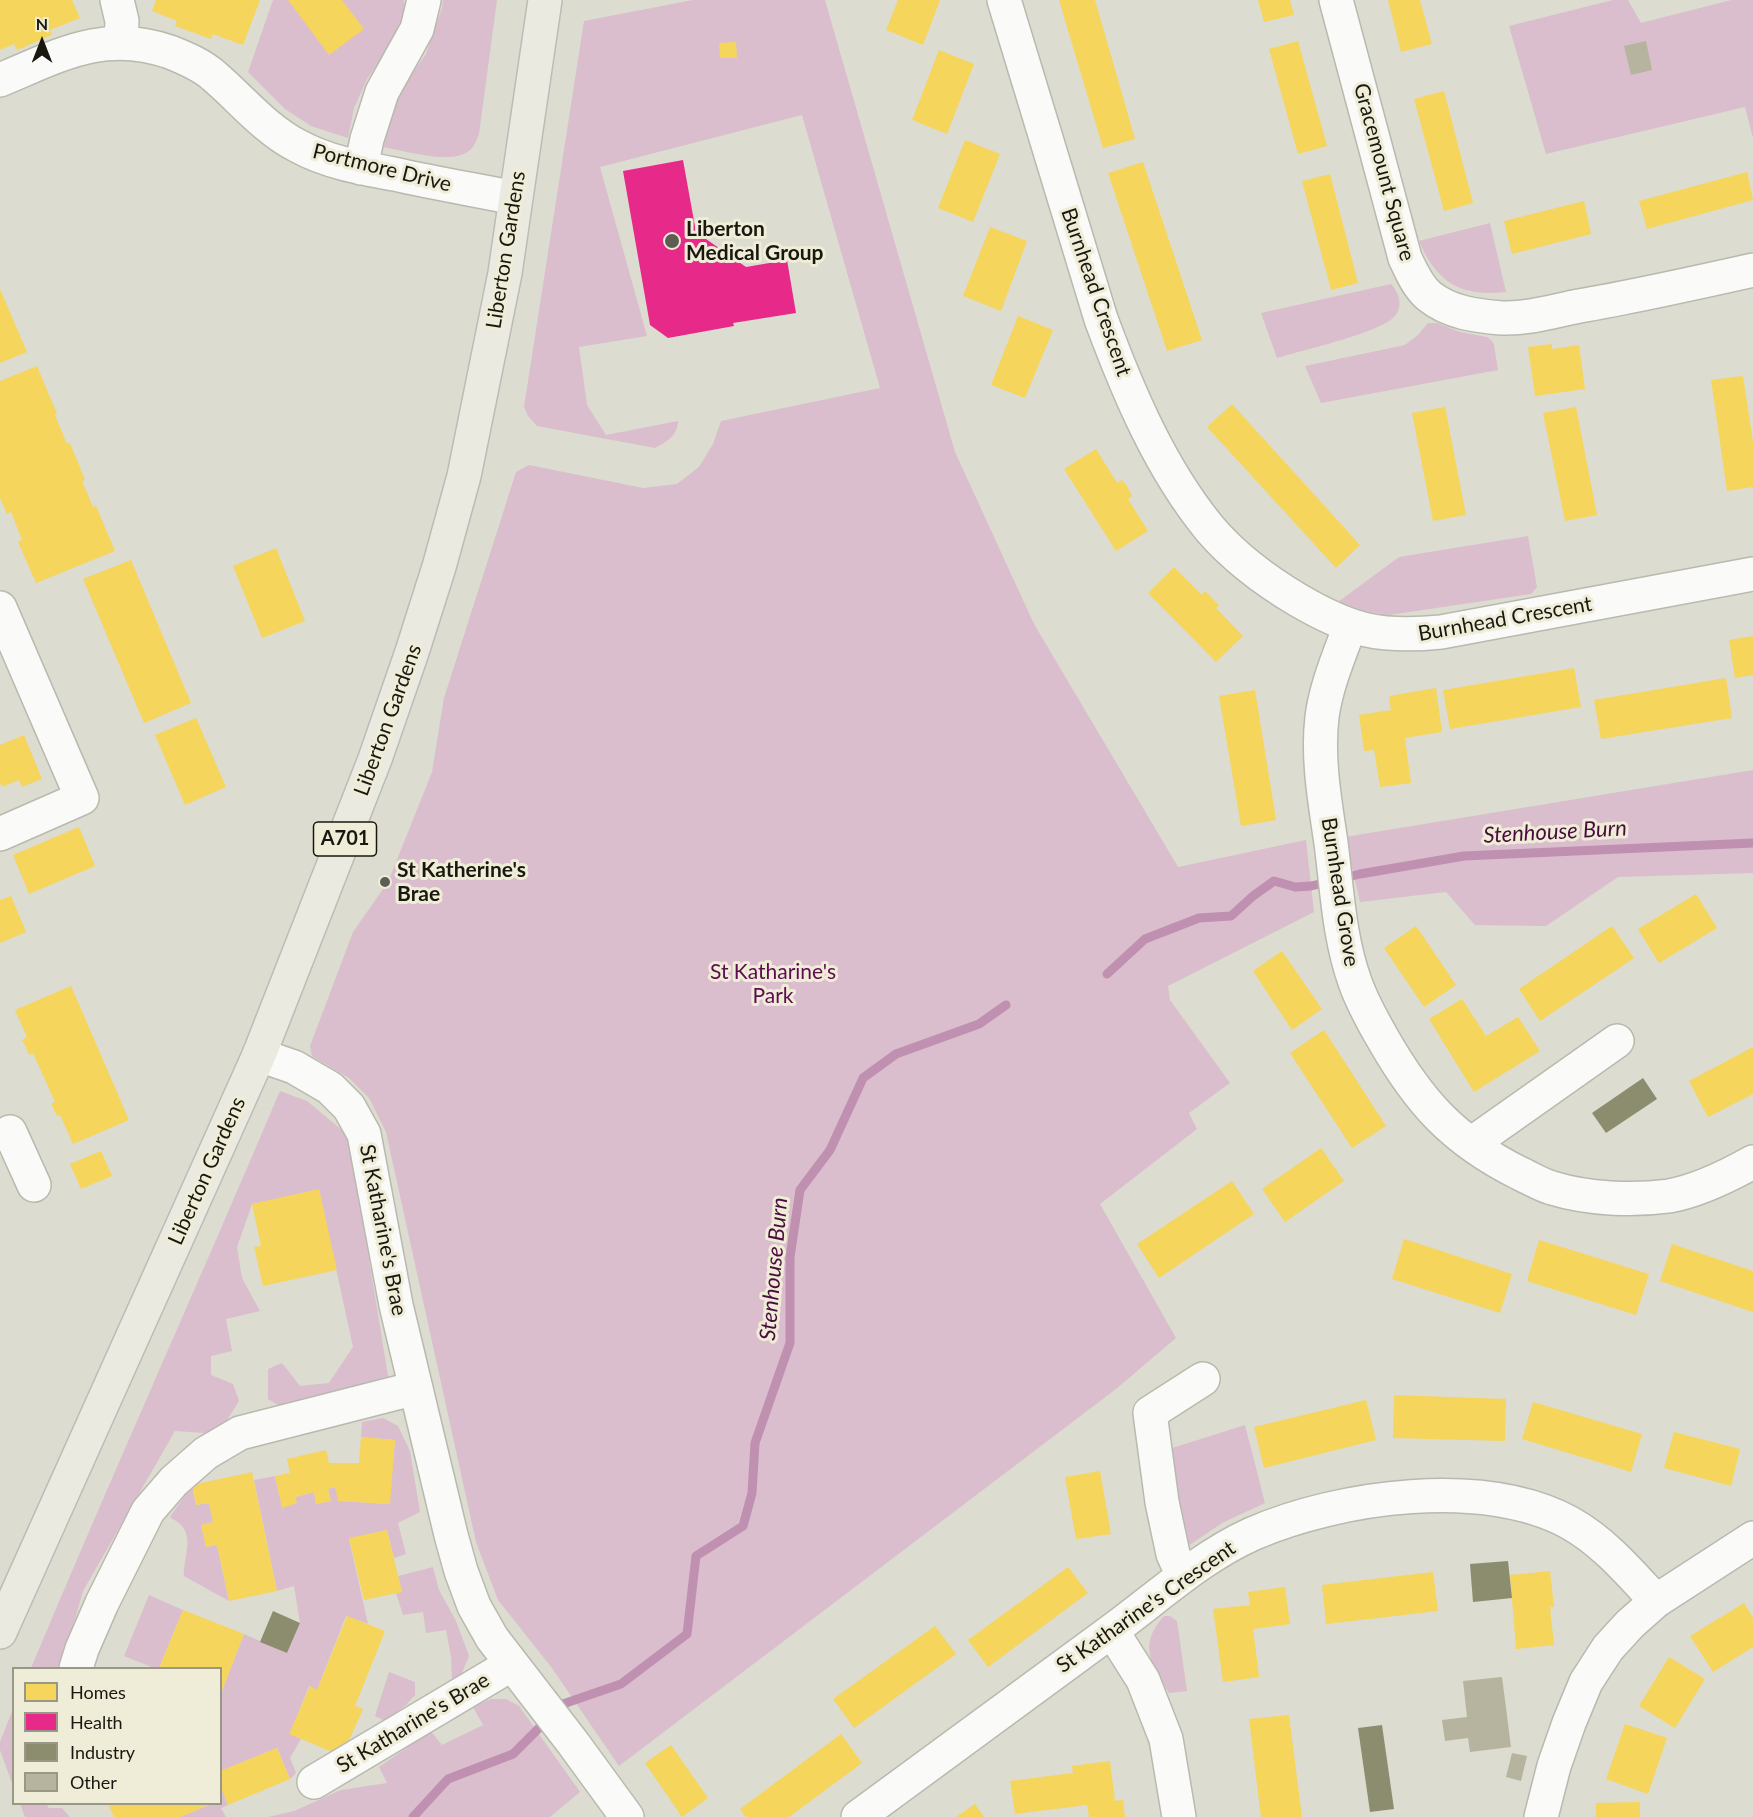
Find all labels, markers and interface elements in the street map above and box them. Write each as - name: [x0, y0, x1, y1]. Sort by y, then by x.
- north arrow: [12, 12, 72, 72]
- text: N: [36, 14, 48, 33]
- street label: Gracemount Square: [1348, 80, 1420, 264]
- street label: Portmore Drive: [310, 139, 454, 197]
- street label: Liberton Gardens: [481, 169, 531, 331]
- street label: Burnhead Crescent: [1055, 205, 1137, 379]
- place label: Liberton Medical Group: [686, 216, 824, 266]
- marker: Liberton Medical Group: [663, 232, 681, 250]
- street label: Burnhead Crescent: [1416, 591, 1594, 647]
- street label: Liberton Gardens: [349, 641, 427, 799]
- water label: Stenhouse Burn: [1483, 815, 1627, 849]
- street label: Burnhead Grove: [1316, 816, 1364, 968]
- road number: A701: [314, 822, 376, 856]
- place label: St Katherine's Brae: [397, 857, 526, 907]
- marker: St Katherine's Brae: [378, 875, 392, 889]
- park label: St Katharine's Park: [710, 959, 836, 1009]
- street label: Liberton Gardens: [163, 1093, 251, 1249]
- street label: St Katharine's Brae: [354, 1142, 412, 1318]
- water label: Stenhouse Burn: [755, 1196, 793, 1342]
- street label: St Katharine's Crescent: [1052, 1536, 1240, 1678]
- legend: [12, 1667, 222, 1805]
- street label: St Katharine's Brae: [332, 1667, 494, 1779]
- text: Homes: [70, 1681, 126, 1703]
- text: Health: [70, 1711, 123, 1733]
- text: Industry: [70, 1741, 135, 1763]
- text: Other: [70, 1771, 117, 1793]

